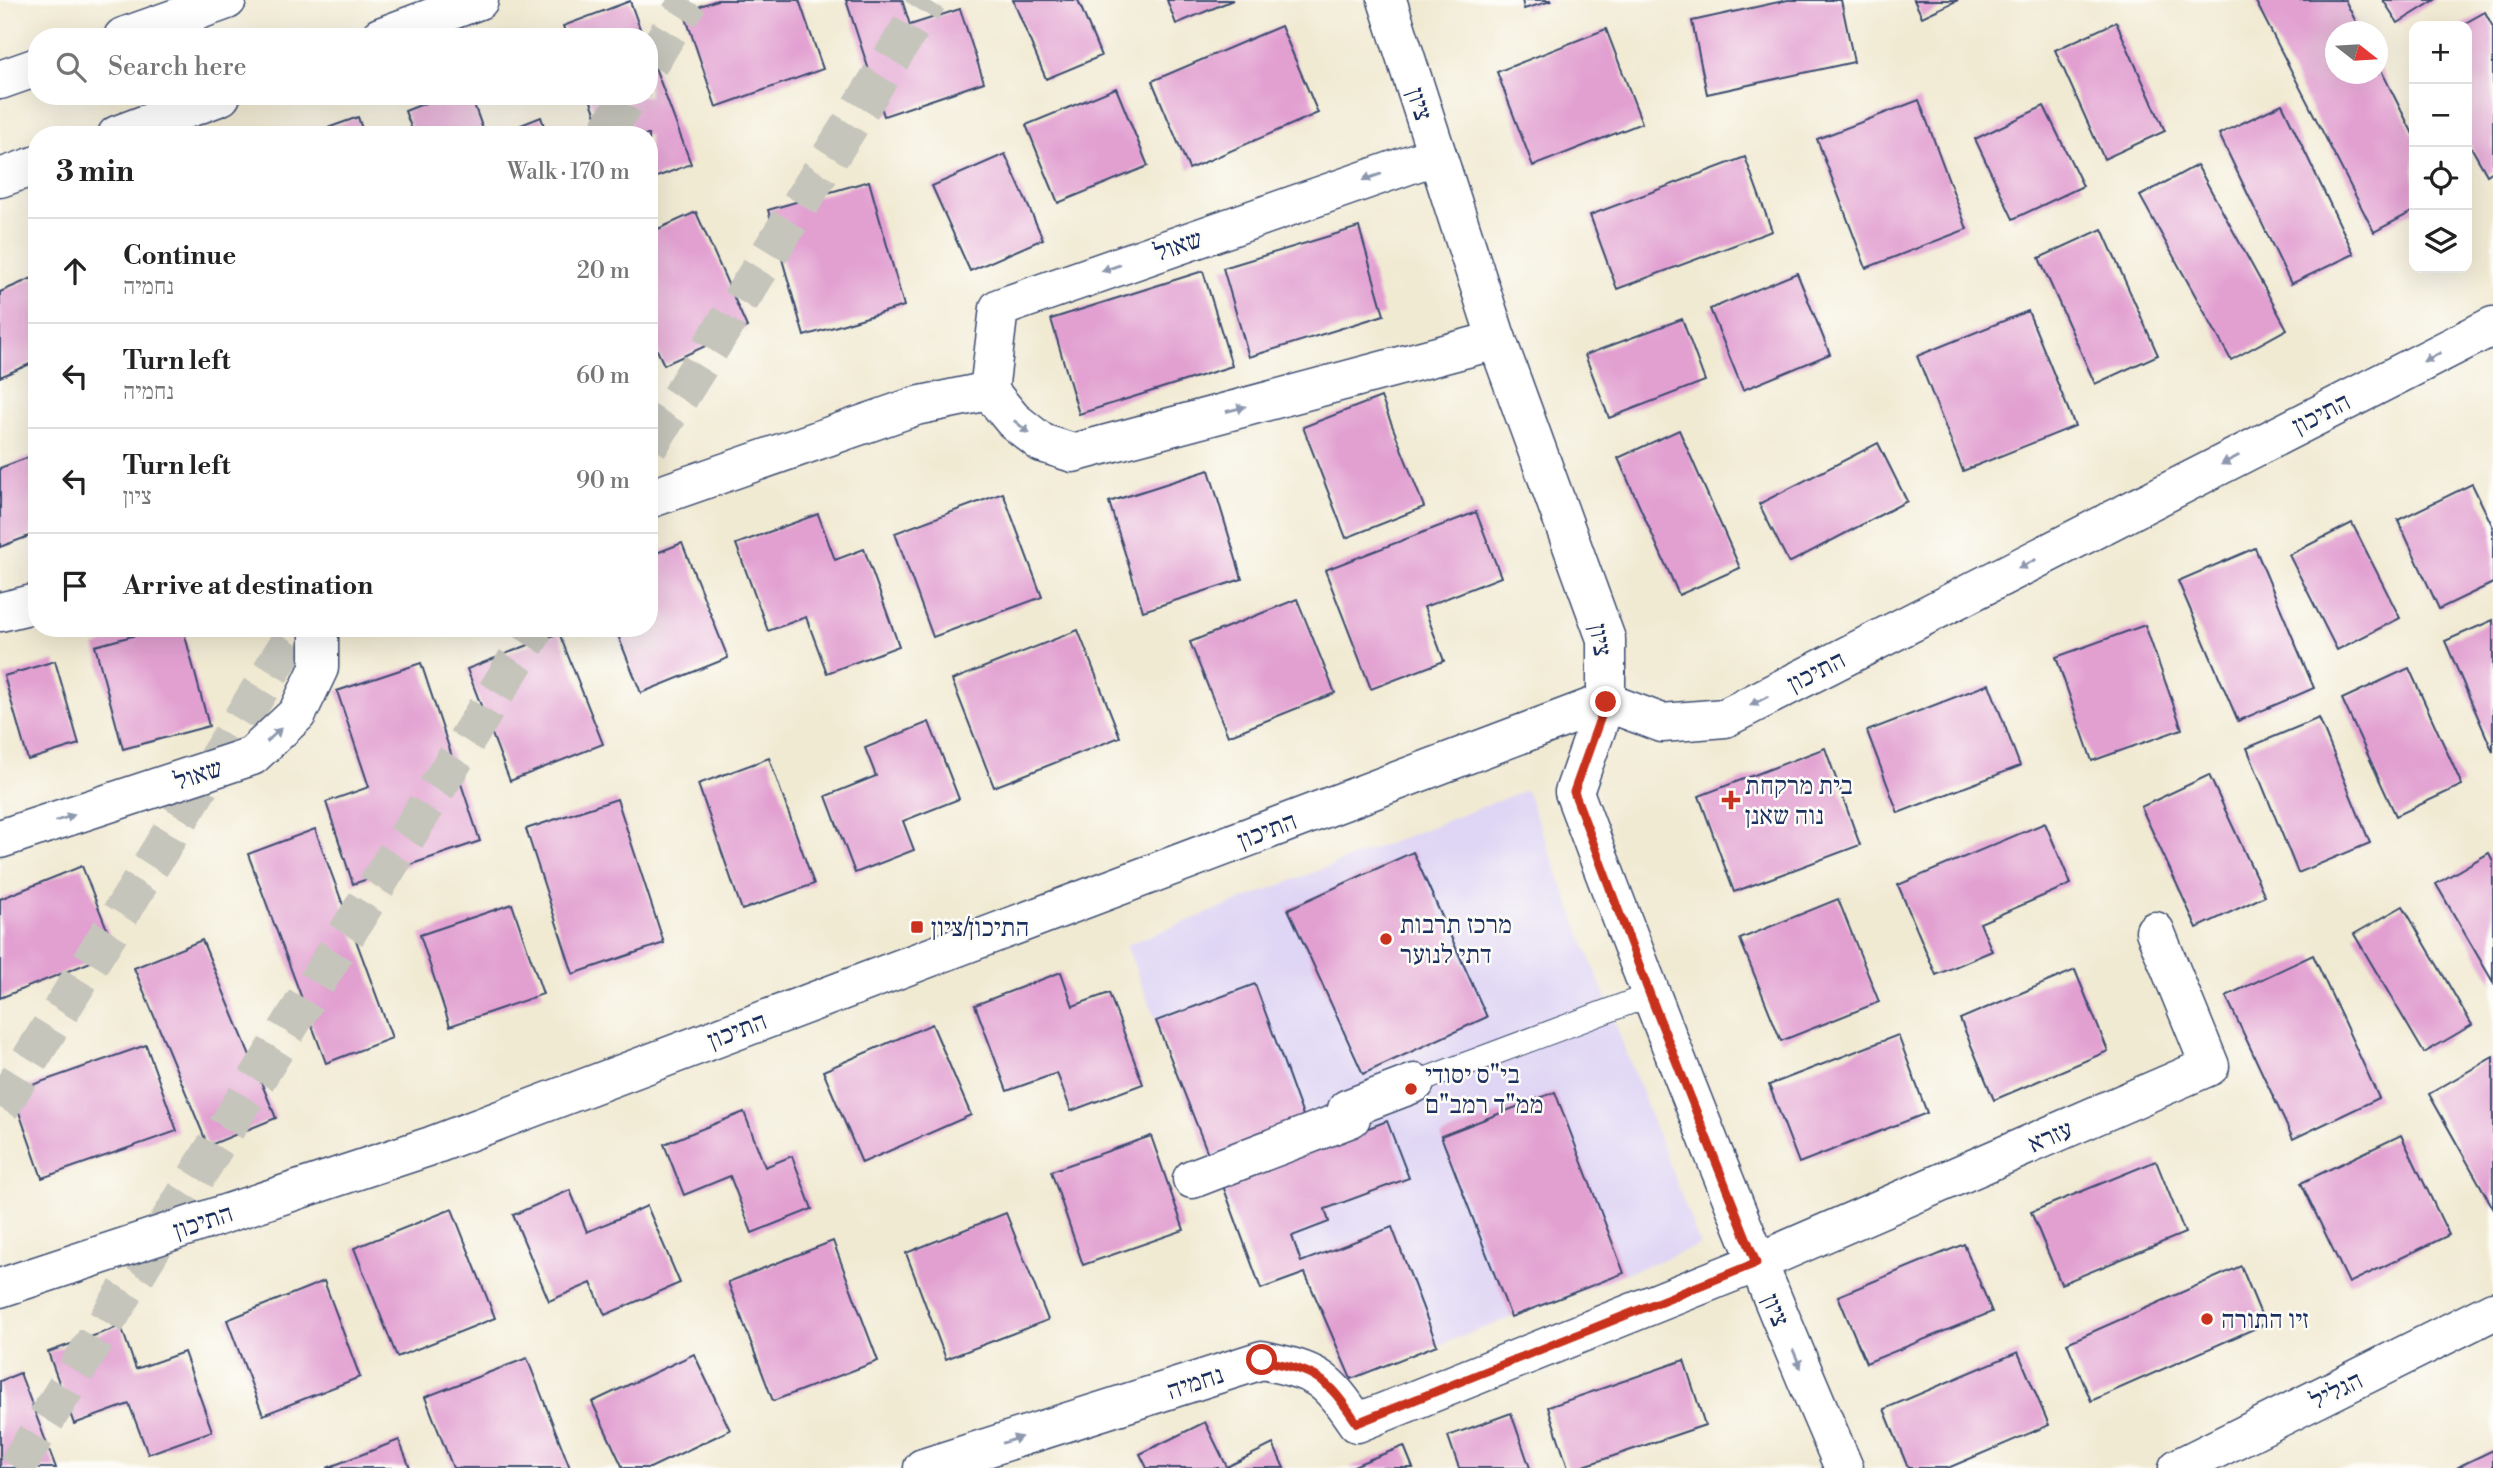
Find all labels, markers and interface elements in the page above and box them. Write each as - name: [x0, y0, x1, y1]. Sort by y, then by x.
- north arrow: [2325, 21, 2388, 84]
- map controls: [2409, 21, 2472, 273]
- button: +: [2409, 21, 2472, 84]
- search box: [28, 28, 658, 105]
- icon: search: [52, 48, 90, 86]
- text: Search here: [108, 51, 247, 83]
- street label: ציון: [1399, 84, 1439, 125]
- button: −: [2409, 84, 2472, 147]
- button: locate: [2409, 147, 2472, 210]
- text: 3 min: [56, 153, 134, 191]
- text: Walk · 170 m: [507, 158, 630, 186]
- one-way arrow: [1362, 172, 1383, 183]
- button: layers: [2409, 210, 2472, 273]
- street label: שאול: [1150, 223, 1207, 269]
- text: Continue: [123, 240, 236, 272]
- icon: ahead: [56, 252, 94, 290]
- text: 20 m: [577, 257, 630, 285]
- one-way arrow: [1100, 263, 1121, 274]
- text: נחמיה: [123, 273, 174, 301]
- text: Turn left: [123, 345, 231, 377]
- one-way arrow: [2422, 351, 2442, 362]
- icon: left: [56, 357, 94, 395]
- text: 60 m: [576, 362, 630, 390]
- text: נחמיה: [123, 378, 174, 406]
- street label: התיכון: [2287, 386, 2356, 442]
- one-way arrow: [1225, 403, 1247, 414]
- one-way arrow: [1013, 419, 1030, 434]
- text: Turn left: [123, 450, 231, 482]
- one-way arrow: [2219, 454, 2239, 466]
- icon: left: [56, 462, 94, 500]
- text: 90 m: [576, 467, 630, 495]
- text: ציון: [123, 483, 152, 511]
- one-way arrow: [2017, 558, 2037, 569]
- icon: arrive: [56, 567, 94, 605]
- text: Arrive at destination: [123, 570, 373, 602]
- street label: ציון: [1581, 621, 1619, 659]
- street label: התיכון: [1782, 644, 1851, 700]
- route end: [1590, 686, 1621, 717]
- one-way arrow: [1749, 695, 1769, 706]
- one-way arrow: [265, 727, 283, 743]
- street label: שאול: [170, 752, 227, 798]
- place label: בית מרקחת נוה שאנן: [1745, 770, 1853, 832]
- marker: בית מרקחת נוה שאנן: [1723, 792, 1739, 808]
- street label: התיכון: [1233, 805, 1302, 857]
- one-way arrow: [54, 812, 75, 823]
- place label: מרכז תרבות דתי לנוער: [1400, 909, 1512, 971]
- place label: התיכון/ציון: [931, 912, 1029, 944]
- marker: התיכון/ציון: [909, 919, 925, 935]
- marker: מרכז תרבות דתי לנוער: [1378, 931, 1394, 947]
- street label: התיכון: [703, 1005, 772, 1057]
- place label: בי"ס יסודי ממ"ד רמב"ם: [1425, 1059, 1543, 1121]
- marker: בי"ס יסודי ממ"ד רמב"ם: [1403, 1081, 1419, 1097]
- street label: עזרא: [2023, 1113, 2077, 1160]
- street label: התיכון: [169, 1197, 237, 1247]
- street label: ציון: [1754, 1289, 1796, 1332]
- place label: זיו התורה: [2221, 1304, 2309, 1336]
- marker: זיו התורה: [2199, 1311, 2215, 1327]
- route start: [1246, 1344, 1277, 1375]
- one-way arrow: [1792, 1349, 1803, 1370]
- street label: נחמיה: [1163, 1359, 1228, 1407]
- street label: הגליל: [2305, 1364, 2368, 1417]
- one-way arrow: [1001, 1434, 1022, 1445]

